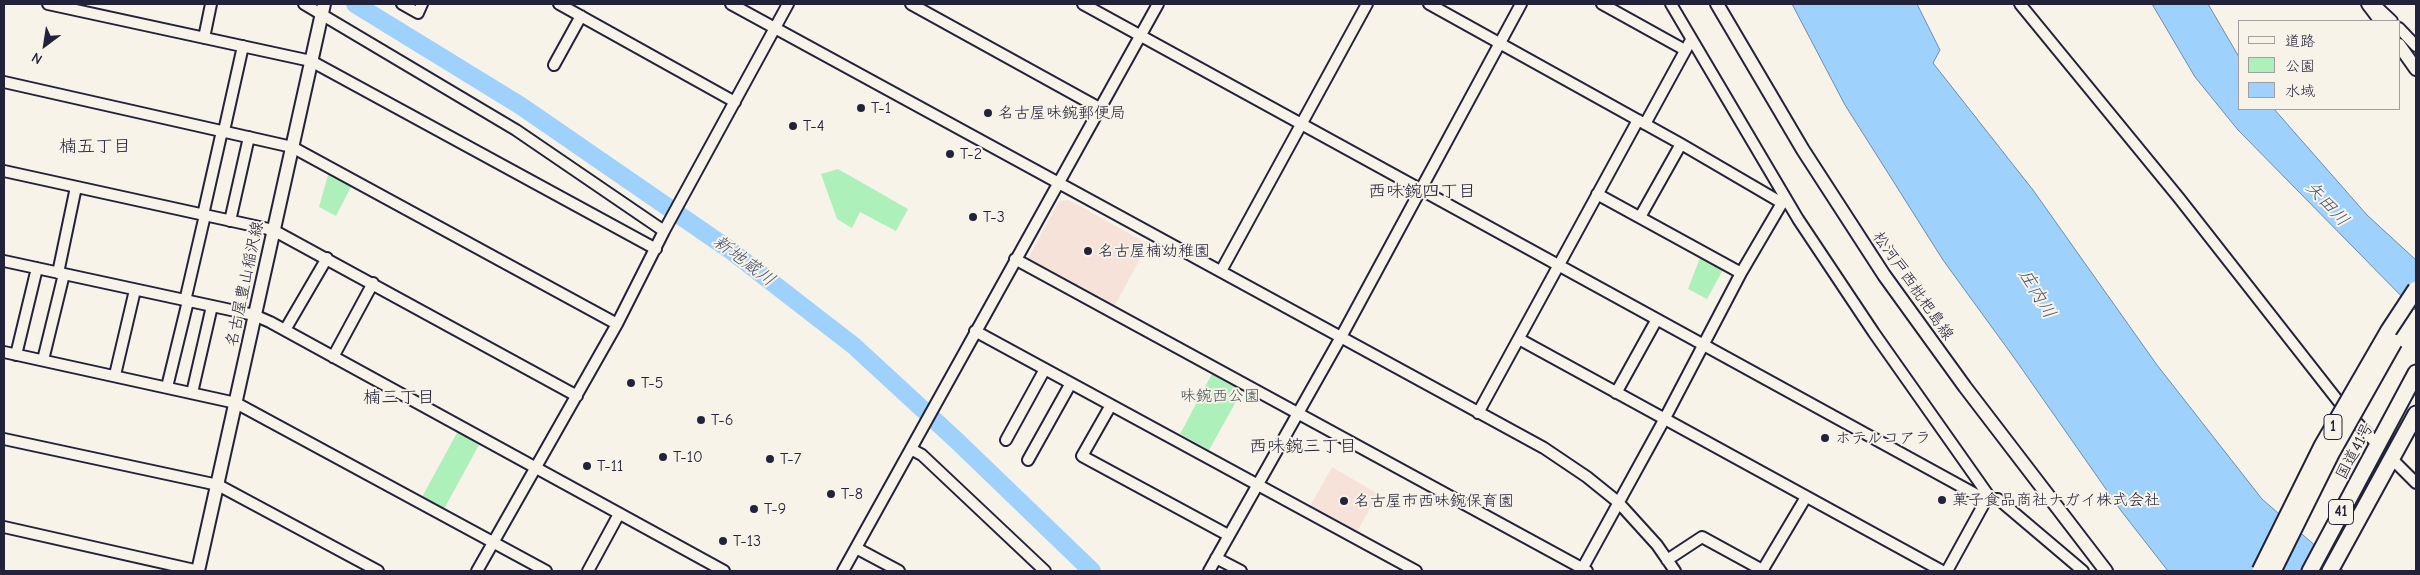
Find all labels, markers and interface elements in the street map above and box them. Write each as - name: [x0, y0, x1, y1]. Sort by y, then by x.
- north arrow: [20, 20, 70, 70]
- legend: [2238, 20, 2400, 110]
- text: 道路: [2285, 32, 2315, 50]
- text: N: [29, 49, 45, 68]
- text: 公園: [2285, 57, 2315, 75]
- text: 水域: [2285, 82, 2315, 100]
- place label: T-1: [871, 98, 891, 118]
- marker: T-1: [855, 102, 867, 114]
- place label: 名古屋味鋺郵便局: [998, 103, 1126, 123]
- marker: 名古屋味鋺郵便局: [982, 107, 994, 119]
- place label: T-4: [803, 116, 824, 136]
- marker: T-4: [787, 120, 799, 132]
- district label: 楠五丁目: [59, 136, 131, 158]
- place label: T-2: [960, 144, 982, 164]
- marker: T-2: [944, 148, 956, 160]
- water label: 矢田川: [2301, 177, 2353, 231]
- district label: 西味鋺四丁目: [1368, 181, 1476, 203]
- place label: T-3: [983, 207, 1005, 227]
- marker: T-3: [967, 211, 979, 223]
- street label: 名古屋豊山稲沢線: [222, 219, 268, 349]
- street label: 松河戸西枇杷島線: [1868, 228, 1958, 344]
- water label: 新地蔵川: [709, 231, 779, 291]
- place label: 名古屋楠幼稚園: [1098, 241, 1210, 261]
- marker: 名古屋楠幼稚園: [1082, 245, 1094, 257]
- water label: 庄内川: [2014, 265, 2060, 323]
- place label: T-5: [641, 373, 663, 393]
- marker: T-5: [625, 377, 637, 389]
- park label: 味鋺西公園: [1180, 386, 1260, 406]
- district label: 楠三丁目: [363, 387, 435, 409]
- place label: T-6: [711, 410, 733, 430]
- marker: T-6: [695, 414, 707, 426]
- road number: 1: [2324, 414, 2342, 440]
- street label: 国道41号: [2332, 419, 2378, 483]
- place label: ホテルコアラ: [1835, 428, 1931, 448]
- marker: ホテルコアラ: [1819, 432, 1831, 444]
- district label: 西味鋺三丁目: [1249, 436, 1357, 458]
- place label: T-10: [673, 447, 703, 467]
- place label: T-7: [780, 449, 801, 469]
- marker: T-10: [657, 451, 669, 463]
- marker: T-7: [764, 453, 776, 465]
- place label: T-11: [597, 456, 623, 476]
- marker: T-11: [581, 460, 593, 472]
- place label: T-8: [841, 484, 863, 504]
- marker: T-8: [825, 488, 837, 500]
- place label: 菓子食品商社ナガイ株式会社: [1952, 490, 2160, 510]
- place label: 名古屋市西味鋺保育園: [1354, 491, 1514, 511]
- marker: 菓子食品商社ナガイ株式会社: [1936, 494, 1948, 506]
- marker: 名古屋市西味鋺保育園: [1338, 495, 1350, 507]
- place label: T-9: [764, 499, 786, 519]
- road number: 41: [2328, 500, 2354, 524]
- marker: T-9: [748, 503, 760, 515]
- place label: T-13: [733, 531, 761, 551]
- marker: T-13: [717, 535, 729, 547]

